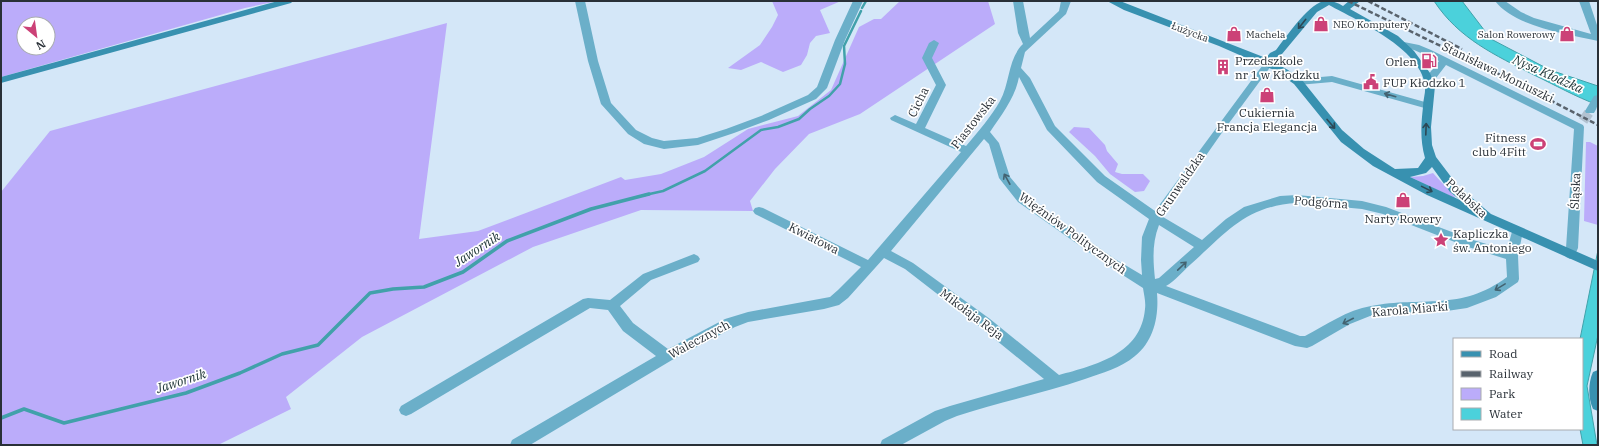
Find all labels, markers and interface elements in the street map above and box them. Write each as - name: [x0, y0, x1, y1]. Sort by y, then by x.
- shop icon: NEO Komputery: [1312, 15, 1330, 33]
- north arrow: [16, 16, 56, 56]
- one-way arrow: [1297, 18, 1306, 29]
- place label: NEO Komputery: [1333, 18, 1411, 31]
- street label: Łużycka: [1170, 19, 1211, 45]
- shop icon: Machela: [1225, 25, 1243, 43]
- shop icon: Salon Rowerowy: [1558, 25, 1576, 43]
- place label: Machela: [1246, 28, 1286, 41]
- place label: Salon Rowerowy: [1478, 28, 1556, 41]
- text: N: [33, 37, 48, 53]
- street label: Stanisława Moniuszki: [1440, 38, 1557, 106]
- water label: Nysa Kłodzka: [1509, 50, 1586, 97]
- fuel station icon: Orlen: [1420, 52, 1438, 70]
- place label: Przedszkole nr 1 w Kłodzku: [1235, 53, 1320, 82]
- place label: Orlen: [1385, 54, 1417, 69]
- building icon: Przedszkole nr 1 w Kłodzku: [1214, 58, 1232, 76]
- public building icon: FUP Kłodzko 1: [1362, 73, 1380, 91]
- place label: FUP Kłodzko 1: [1383, 75, 1466, 90]
- street label: Cicha: [904, 84, 932, 120]
- shop icon: Cukiernia Francja Elegancja: [1258, 86, 1276, 104]
- one-way arrow: [1384, 91, 1397, 99]
- street label: Piastowska: [948, 92, 999, 152]
- place label: Cukiernia Francja Elegancja: [1217, 105, 1318, 134]
- one-way arrow: [1326, 118, 1335, 129]
- one-way arrow: [1422, 123, 1430, 136]
- place label: Fitness club 4Fitt: [1472, 130, 1526, 159]
- sports icon: Fitness club 4Fitt: [1529, 135, 1547, 153]
- street label: Grunwaldzka: [1152, 148, 1208, 219]
- street label: Śląska: [1567, 172, 1583, 210]
- one-way arrow: [1002, 173, 1010, 185]
- street label: Połabska: [1443, 175, 1491, 221]
- one-way arrow: [1420, 186, 1432, 194]
- street label: Więźniów Politycznych: [1016, 189, 1130, 277]
- shop icon: Narty Rowery: [1394, 191, 1412, 209]
- street label: Podgórna: [1293, 193, 1349, 211]
- place label: Narty Rowery: [1364, 211, 1442, 226]
- street label: Kwiatowa: [786, 219, 842, 257]
- place label: Kapliczka św. Antoniego: [1453, 226, 1532, 255]
- water label: Jawornik: [450, 228, 503, 271]
- place icon: Kapliczka św. Antoniego: [1432, 231, 1450, 249]
- one-way arrow: [1177, 261, 1187, 270]
- one-way arrow: [1494, 284, 1506, 292]
- street label: Mikołaja Reja: [937, 285, 1007, 343]
- street label: Karola Miarki: [1371, 298, 1449, 320]
- street label: Walecznych: [666, 316, 733, 361]
- one-way arrow: [1342, 317, 1354, 325]
- legend: [1453, 338, 1583, 430]
- text: Road: [1489, 346, 1518, 361]
- water label: Jawornik: [153, 365, 208, 397]
- text: Railway: [1489, 366, 1534, 381]
- text: Park: [1489, 386, 1515, 401]
- text: Water: [1489, 406, 1523, 421]

